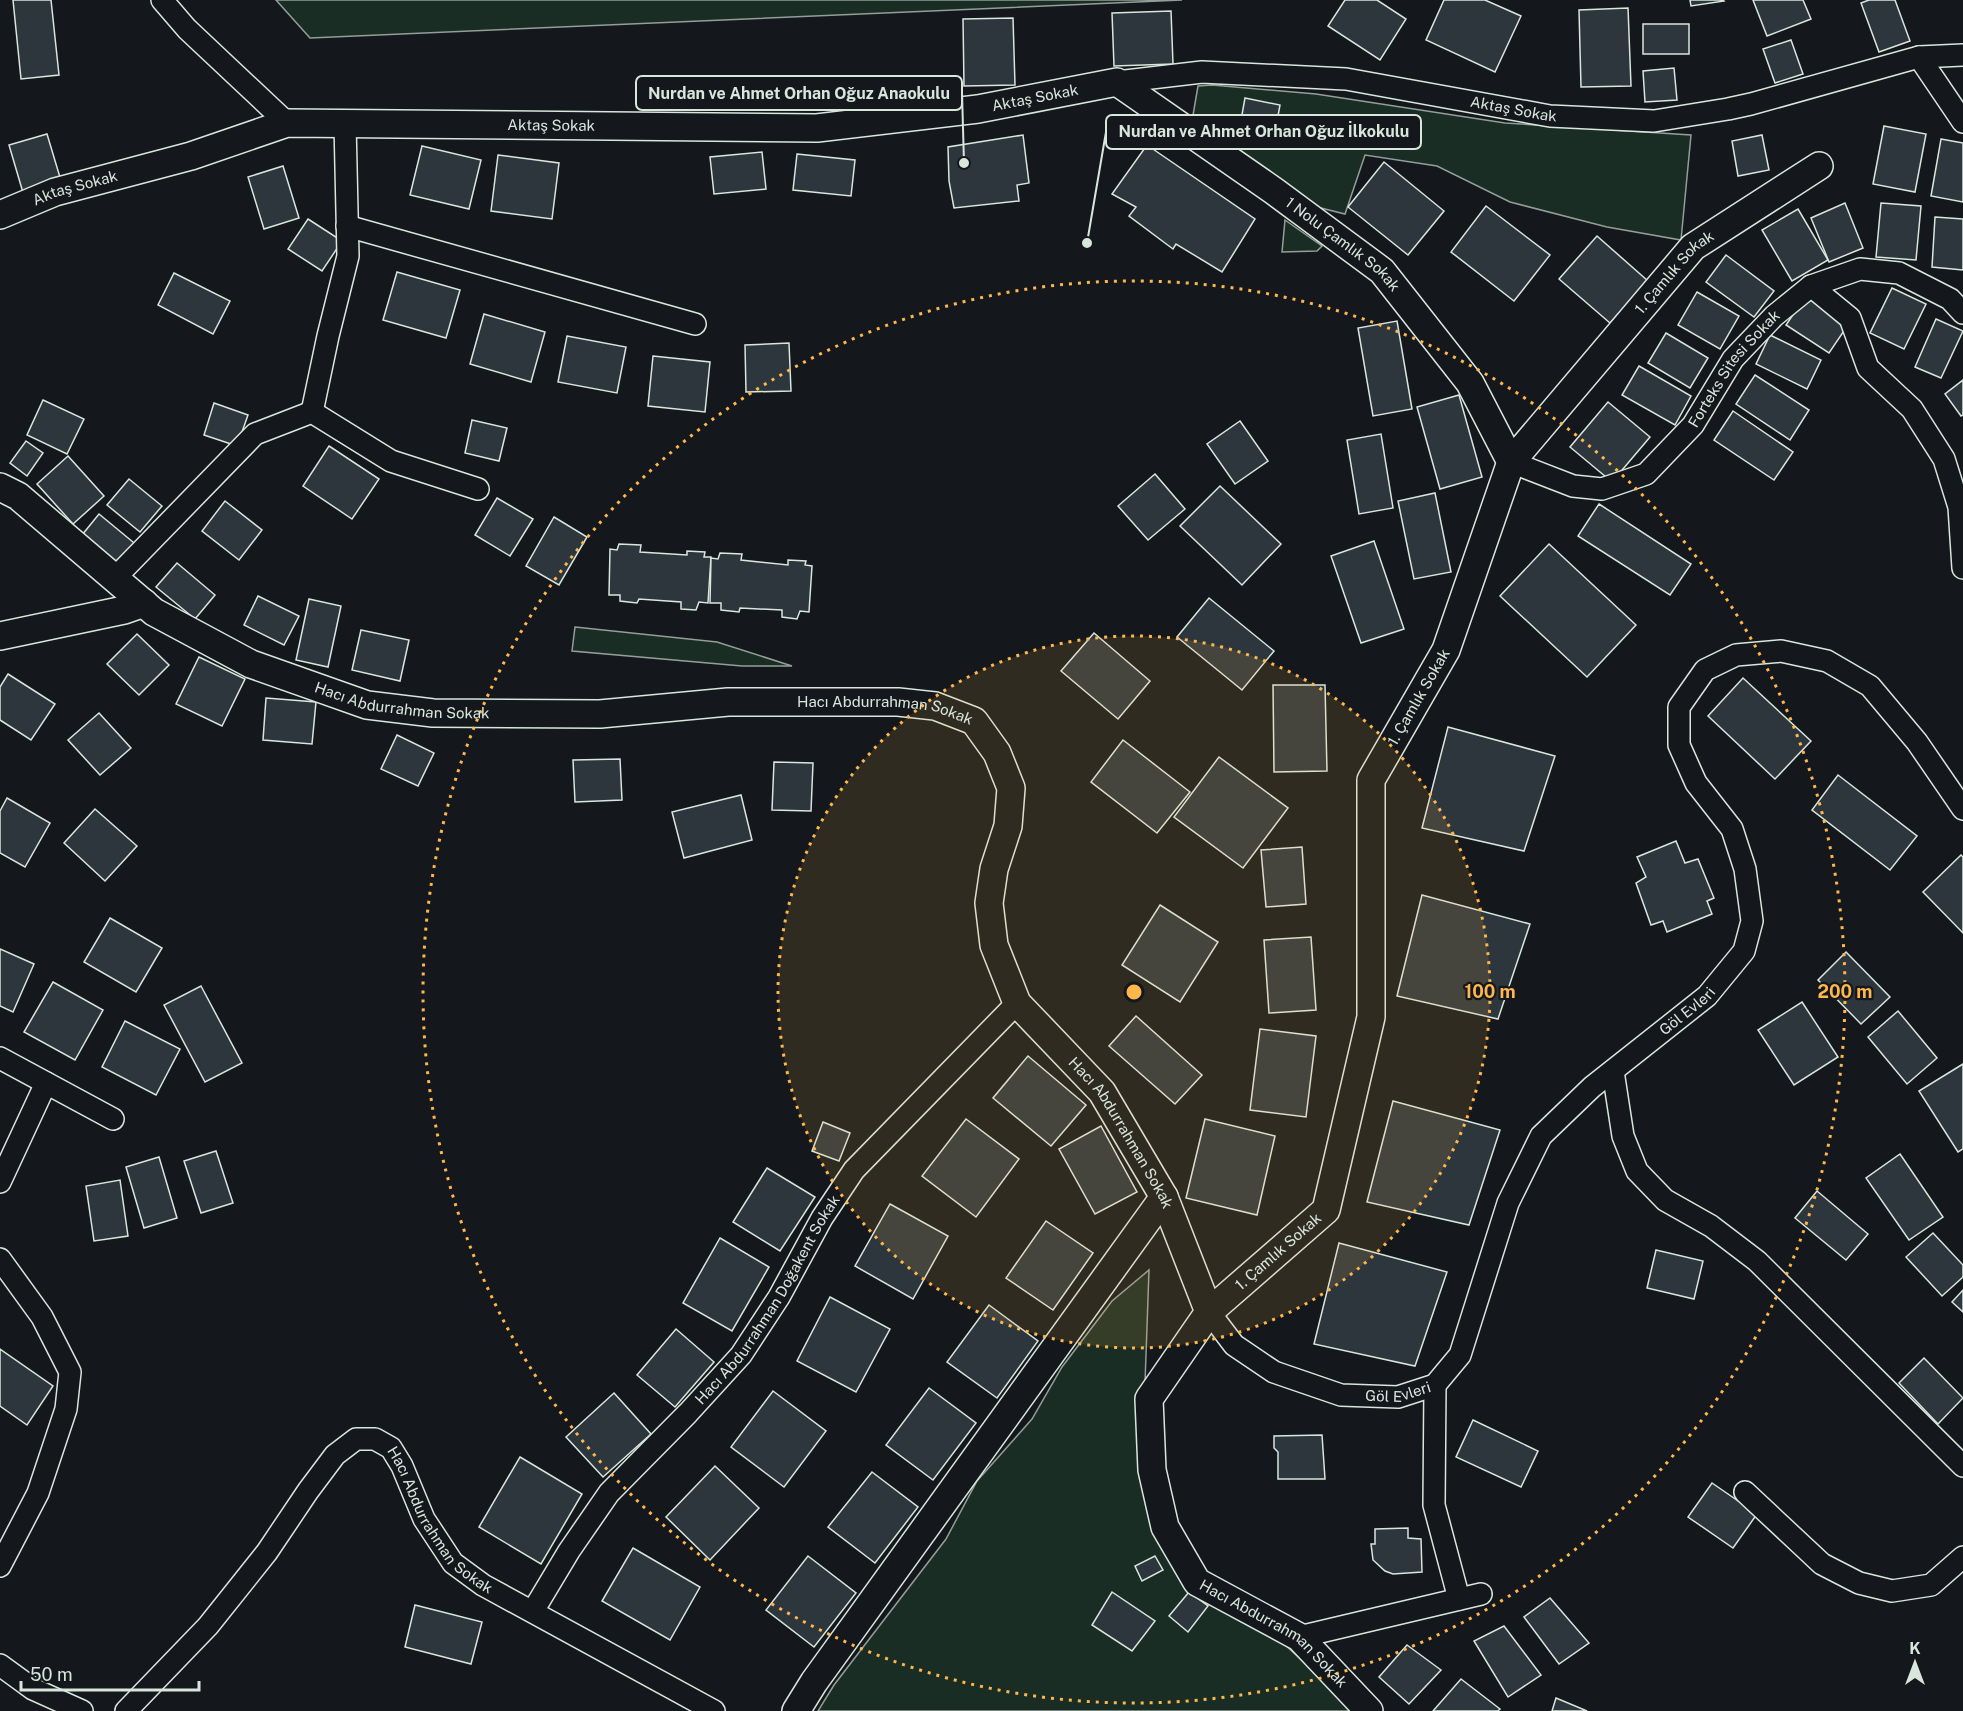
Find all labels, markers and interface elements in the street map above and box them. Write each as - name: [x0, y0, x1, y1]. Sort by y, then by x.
- callout: Nurdan ve Ahmet Orhan Oğuz Anaokulu: [636, 76, 962, 110]
- street label: Aktaş Sokak: [990, 81, 1080, 114]
- text: Nurdan ve Ahmet Orhan Oğuz Anaokulu: [648, 84, 950, 103]
- street label: Aktaş Sokak: [1469, 93, 1557, 124]
- callout: Nurdan ve Ahmet Orhan Oğuz İlkokulu: [1106, 115, 1421, 149]
- street label: Aktaş Sokak: [507, 116, 595, 134]
- text: Nurdan ve Ahmet Orhan Oğuz İlkokulu: [1119, 121, 1409, 141]
- street label: Aktaş Sokak: [30, 167, 119, 208]
- street label: 1 Nolu Çamlık Sokak: [1283, 194, 1404, 295]
- street label: 1. Çamlık Sokak: [1631, 227, 1717, 317]
- street label: Forteks Sitesi Sokak: [1685, 306, 1783, 430]
- street label: 1. Çamlık Sokak: [1384, 646, 1453, 748]
- street label: Hacı Abdurrahman Sokak: [313, 678, 490, 721]
- street label: Hacı Abdurrahman Sokak: [797, 693, 975, 728]
- text: 100 m: [1464, 981, 1516, 1002]
- text: 200 m: [1818, 981, 1872, 1002]
- centre of rings: [1124, 982, 1144, 1002]
- street label: Göl Evleri: [1656, 984, 1718, 1038]
- street label: Hacı Abdurrahman Sokak: [1065, 1054, 1177, 1211]
- street label: Hacı Abdurrahman Doğakent Sokak: [691, 1192, 843, 1407]
- street label: 1. Çamlık Sokak: [1232, 1209, 1324, 1293]
- street label: Göl Evleri: [1365, 1378, 1433, 1405]
- street label: Hacı Abdurrahman Sokak: [384, 1443, 496, 1597]
- street label: Hacı Abdurrahman Sokak: [1197, 1576, 1351, 1691]
- north arrow: [1885, 1633, 1945, 1693]
- text: K: [1909, 1639, 1921, 1658]
- scale bar: [21, 1654, 200, 1692]
- text: 50 m: [30, 1664, 73, 1685]

